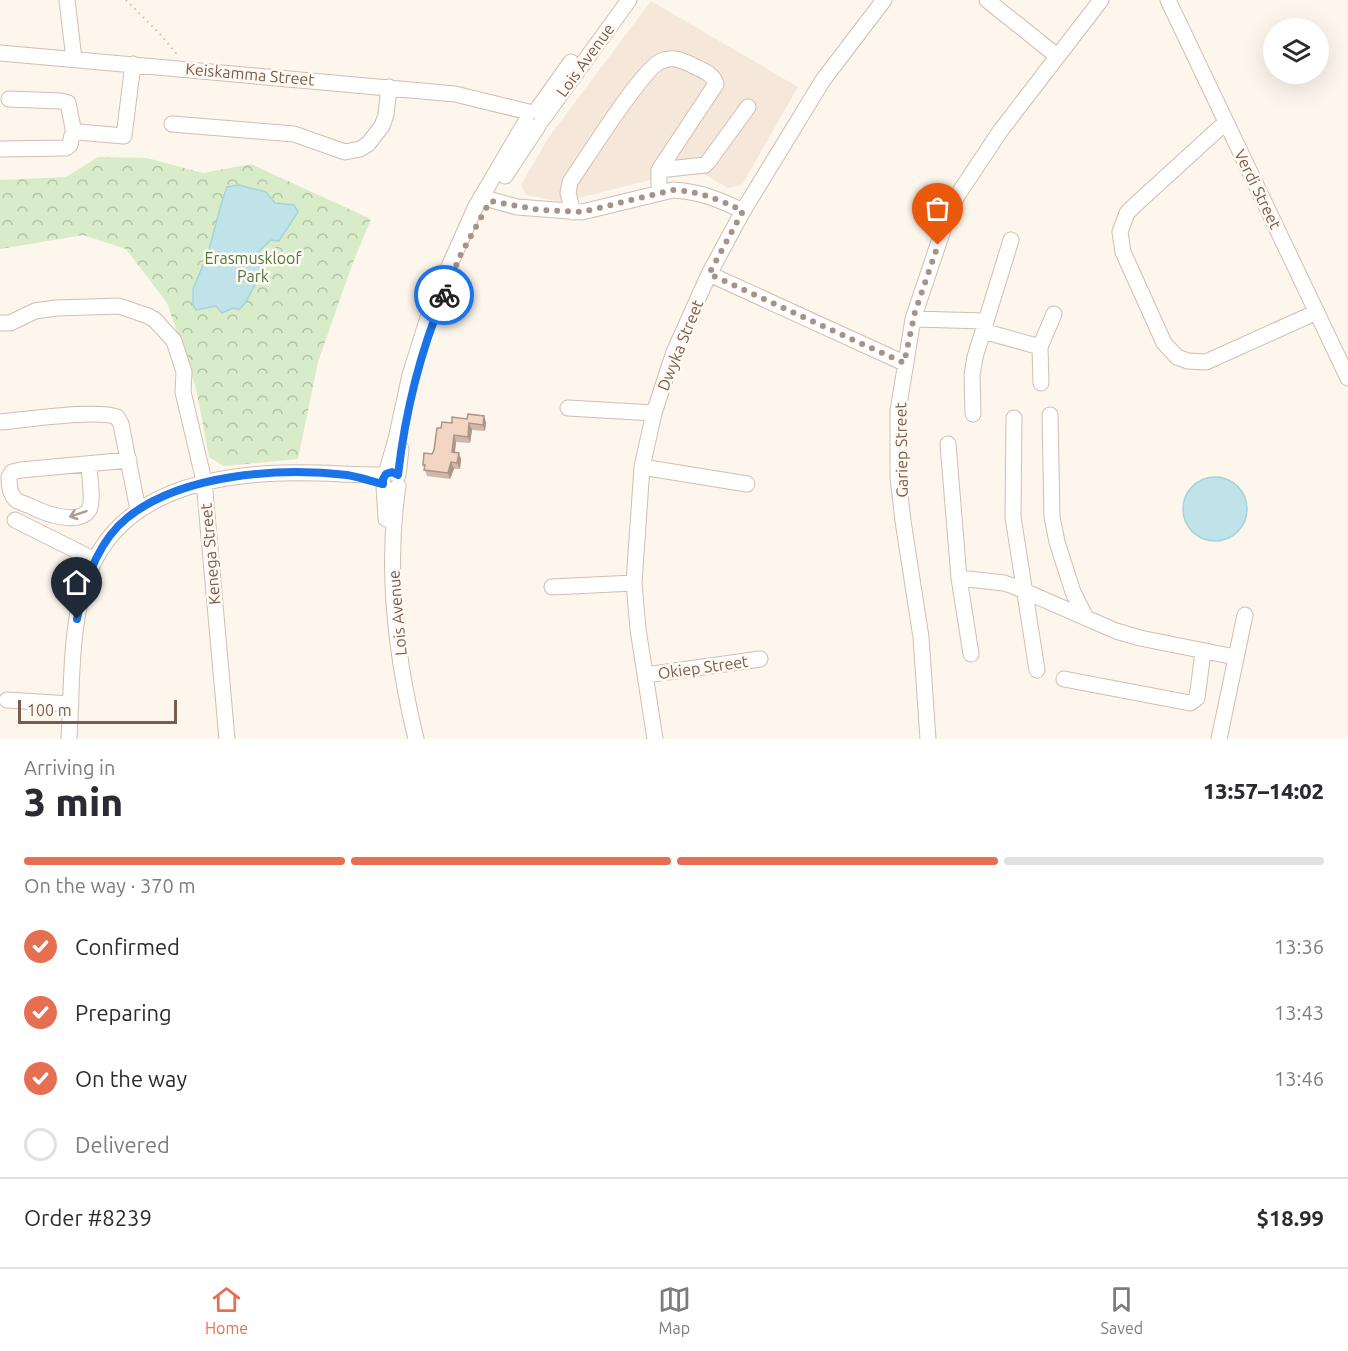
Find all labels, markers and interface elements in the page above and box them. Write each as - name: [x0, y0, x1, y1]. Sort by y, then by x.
- map controls: [1263, 18, 1329, 84]
- button: layers: [1263, 18, 1329, 84]
- street label: Lois Avenue: [552, 20, 618, 100]
- street label: Keiskamma Street: [185, 59, 316, 89]
- street label: Verdi Street: [1231, 146, 1285, 232]
- pin: [912, 183, 963, 245]
- icon: bag: [921, 192, 954, 225]
- park label: Erasmuskloof Park: [204, 249, 302, 285]
- courier: [414, 265, 474, 325]
- icon: bike: [428, 279, 461, 312]
- street label: Dwyka Street: [654, 296, 707, 393]
- street label: Gariep Street: [891, 401, 911, 498]
- street label: Kenega Street: [197, 502, 223, 606]
- one-way arrow: [69, 510, 88, 521]
- pin: [51, 557, 102, 619]
- icon: home: [60, 566, 93, 599]
- street label: Lois Avenue: [384, 569, 410, 657]
- street label: Okiep Street: [657, 652, 750, 682]
- scale bar: [18, 697, 177, 724]
- text: 100 m: [27, 701, 72, 719]
- text: Arriving in: [24, 756, 115, 779]
- text: 13:57–14:02: [1203, 778, 1324, 803]
- text: 3 min: [24, 780, 123, 823]
- text: On the way · 370 m: [24, 874, 196, 897]
- icon: check: [24, 930, 57, 963]
- text: Confirmed: [75, 934, 180, 959]
- text: 13:36: [1274, 935, 1324, 958]
- icon: check: [24, 996, 57, 1029]
- text: Preparing: [75, 1000, 172, 1025]
- text: 13:43: [1274, 1001, 1324, 1024]
- icon: check: [24, 1062, 57, 1095]
- text: On the way: [75, 1066, 187, 1091]
- text: 13:46: [1274, 1067, 1324, 1090]
- text: Delivered: [75, 1132, 170, 1157]
- text: Order #8239: [24, 1205, 152, 1230]
- text: $18.99: [1257, 1205, 1324, 1230]
- tab: Home: [205, 1283, 248, 1337]
- tab: Map: [658, 1283, 691, 1337]
- tab: Saved: [1101, 1283, 1143, 1337]

